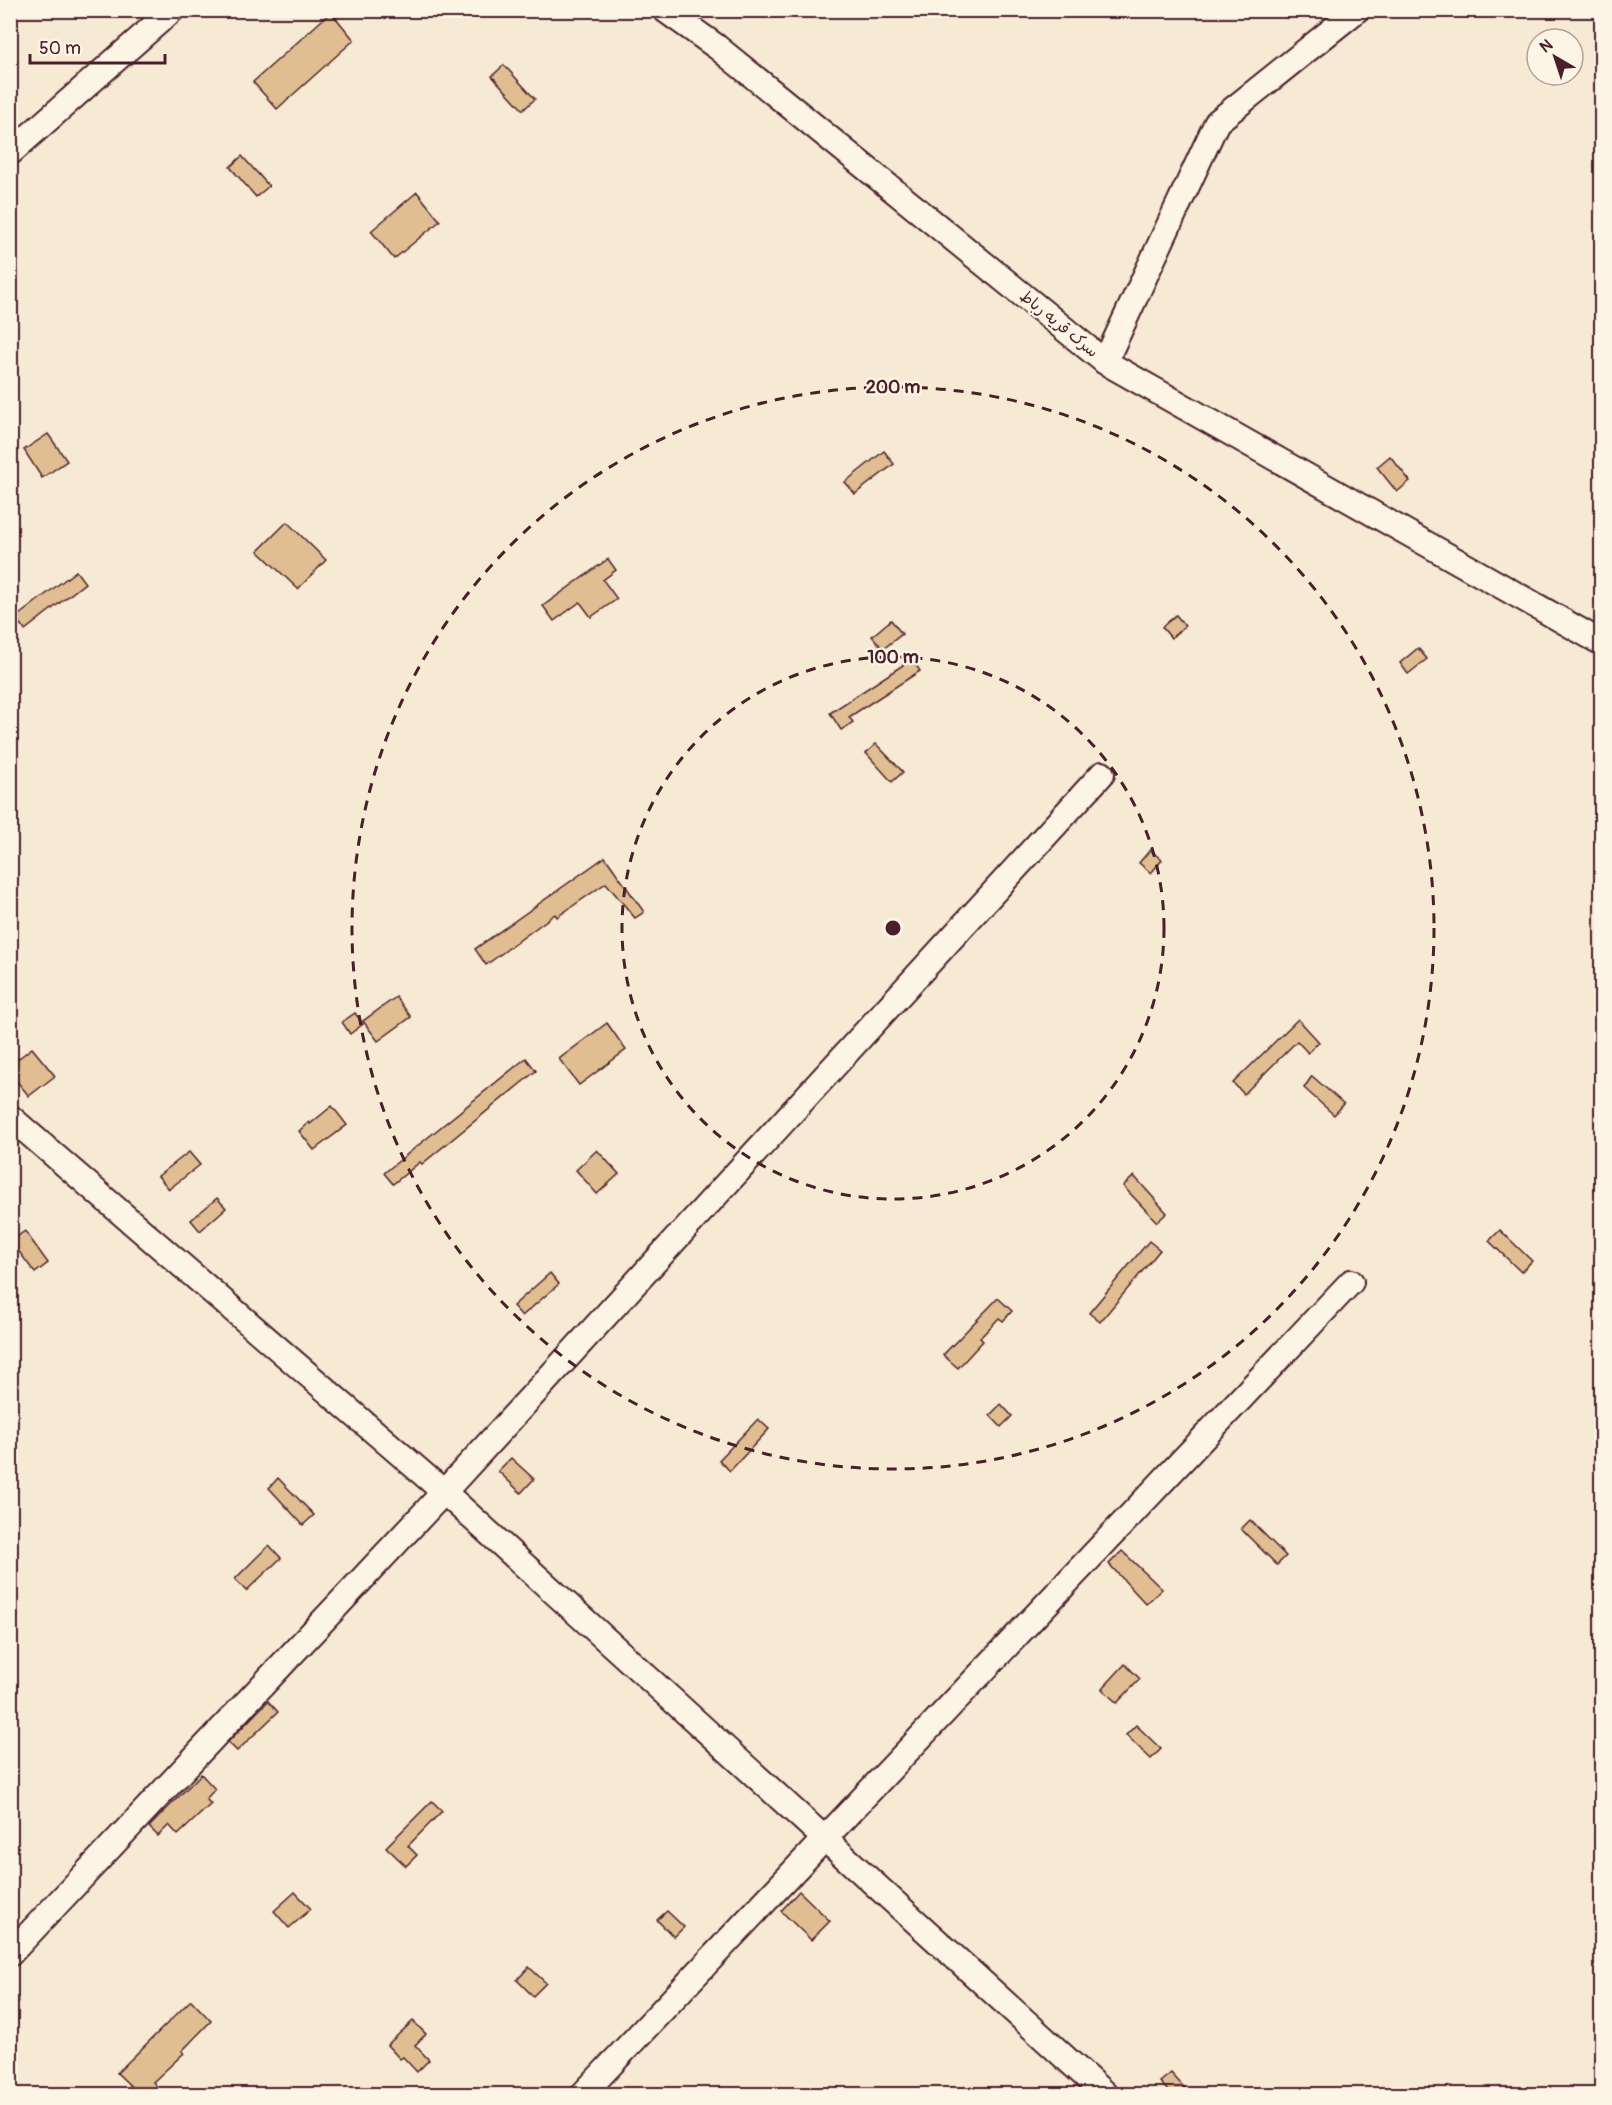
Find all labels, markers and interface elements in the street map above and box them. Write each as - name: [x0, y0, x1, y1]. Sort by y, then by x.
- scale bar: [30, 27, 165, 65]
- north arrow: [1525, 27, 1585, 87]
- text: N: [1536, 35, 1557, 57]
- text: 50 m: [39, 37, 81, 60]
- street label: سرک قریه رباط: [1016, 286, 1102, 362]
- text: 200 m: [866, 376, 920, 399]
- text: 100 m: [867, 646, 919, 669]
- centre of rings: [883, 918, 903, 938]

